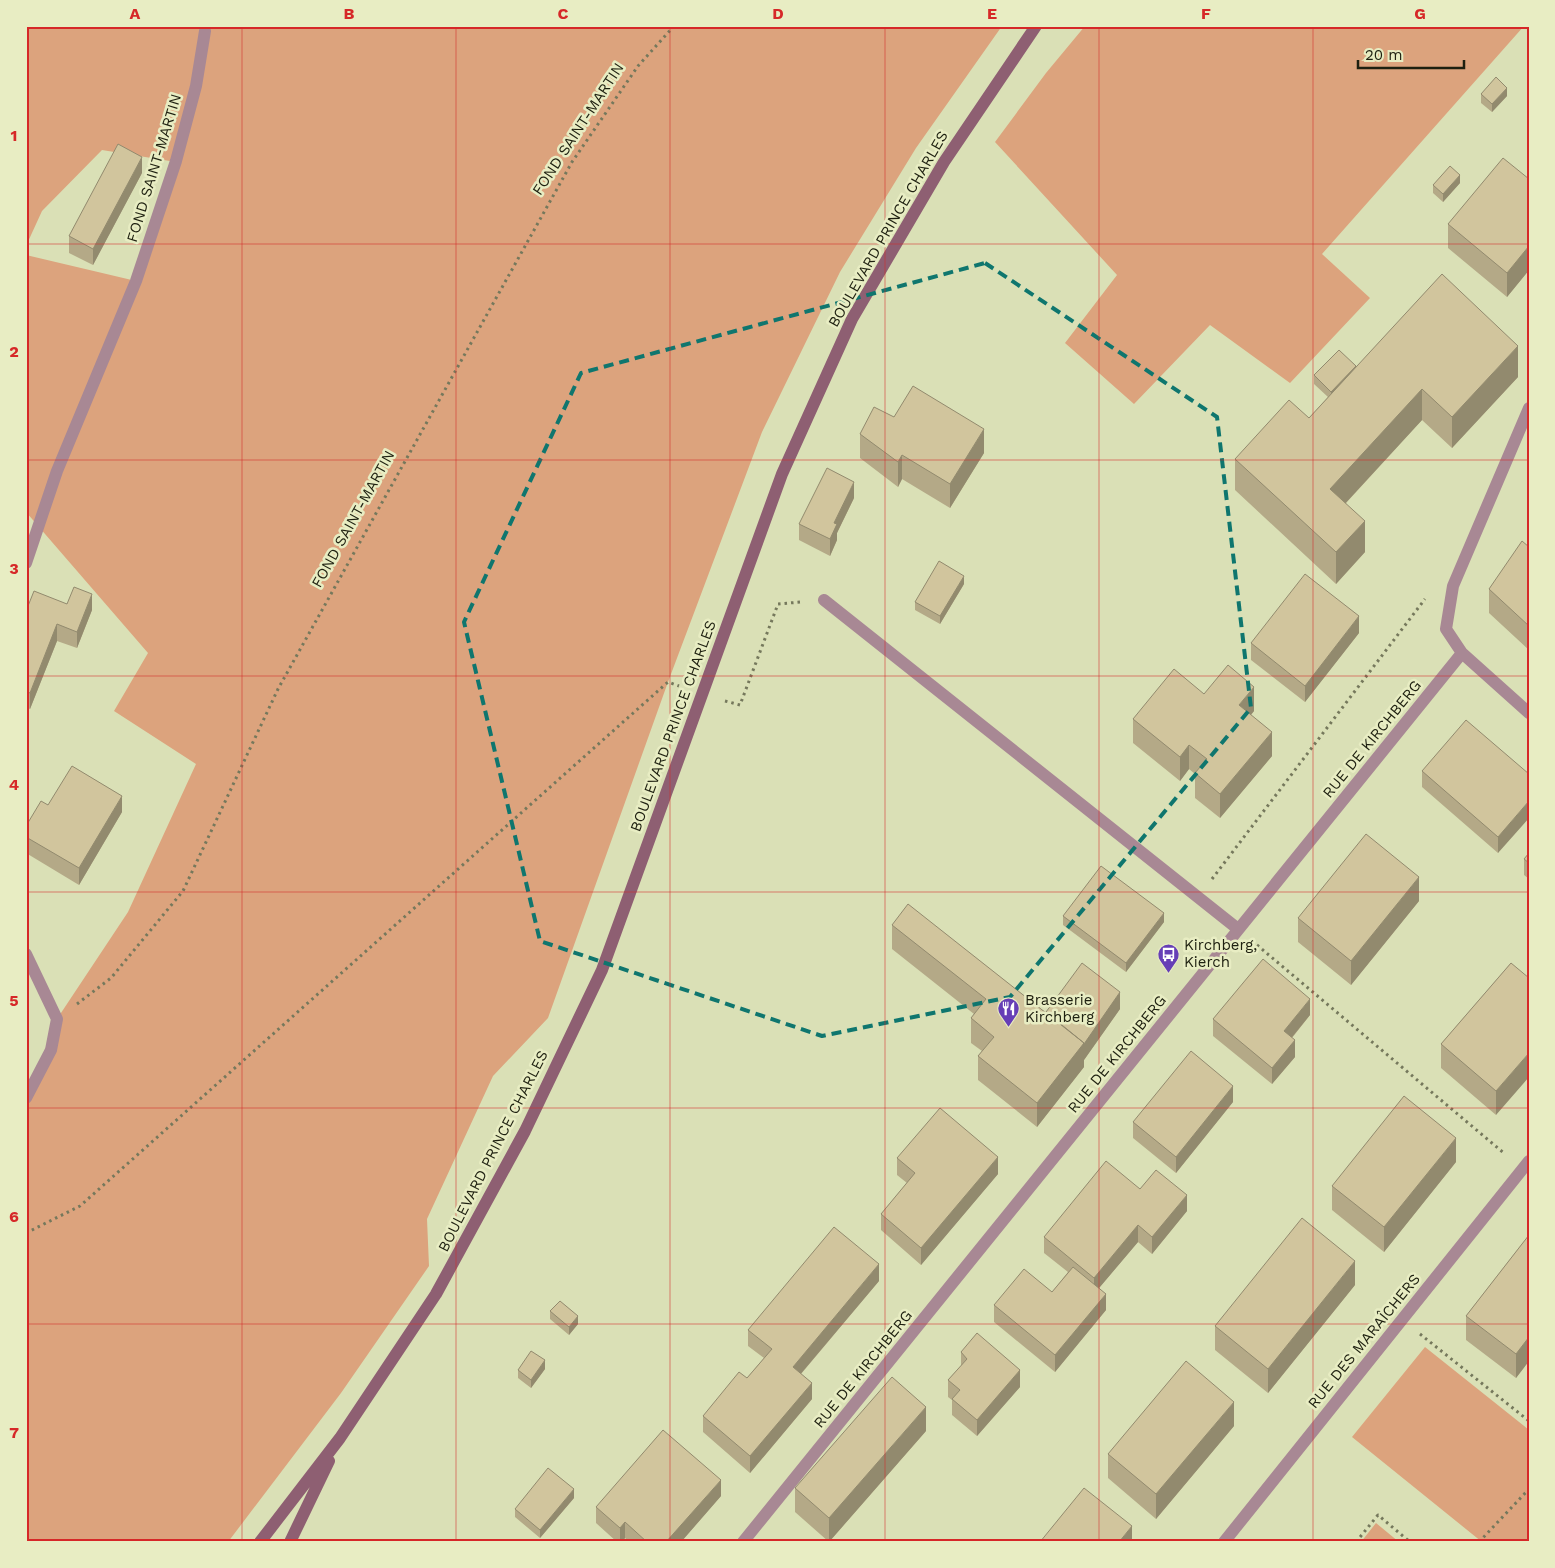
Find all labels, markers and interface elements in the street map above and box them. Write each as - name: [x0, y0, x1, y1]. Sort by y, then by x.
- text: A: [130, 4, 141, 23]
- text: B: [344, 4, 355, 23]
- text: C: [558, 4, 569, 23]
- text: D: [772, 4, 784, 23]
- text: E: [987, 4, 997, 23]
- text: F: [1201, 4, 1211, 23]
- text: G: [1414, 4, 1426, 23]
- scale bar: [1358, 38, 1464, 70]
- text: 20 m: [1365, 46, 1403, 64]
- street label: FOND SAINT-MARTIN: [528, 59, 628, 199]
- street label: FOND SAINT-MARTIN: [123, 92, 185, 244]
- text: 1: [11, 126, 17, 145]
- street label: BOULEVARD PRINCE CHARLES: [824, 128, 952, 330]
- text: 2: [9, 342, 19, 361]
- street label: FOND SAINT-MARTIN: [308, 447, 398, 591]
- text: 3: [9, 559, 19, 578]
- street label: BOULEVARD PRINCE CHARLES: [626, 618, 720, 834]
- street label: RUE DE KIRCHBERG: [1319, 676, 1425, 802]
- text: 4: [9, 775, 19, 794]
- place label: Kirchberg, Kierch: [1184, 936, 1257, 971]
- bus stop icon: Kirchberg, Kierch: [1156, 942, 1180, 973]
- text: 5: [9, 991, 19, 1010]
- place label: Brasserie Kirchberg: [1025, 991, 1094, 1026]
- street label: RUE DE KIRCHBERG: [1064, 991, 1170, 1117]
- restaurant icon: Brasserie Kirchberg: [997, 997, 1021, 1028]
- street label: BOULEVARD PRINCE CHARLES: [434, 1047, 552, 1255]
- text: 6: [9, 1207, 19, 1226]
- street label: RUE DES MARAÎCHERS: [1304, 1270, 1424, 1412]
- street label: RUE DE KIRCHBERG: [810, 1306, 916, 1432]
- text: 7: [9, 1423, 19, 1442]

